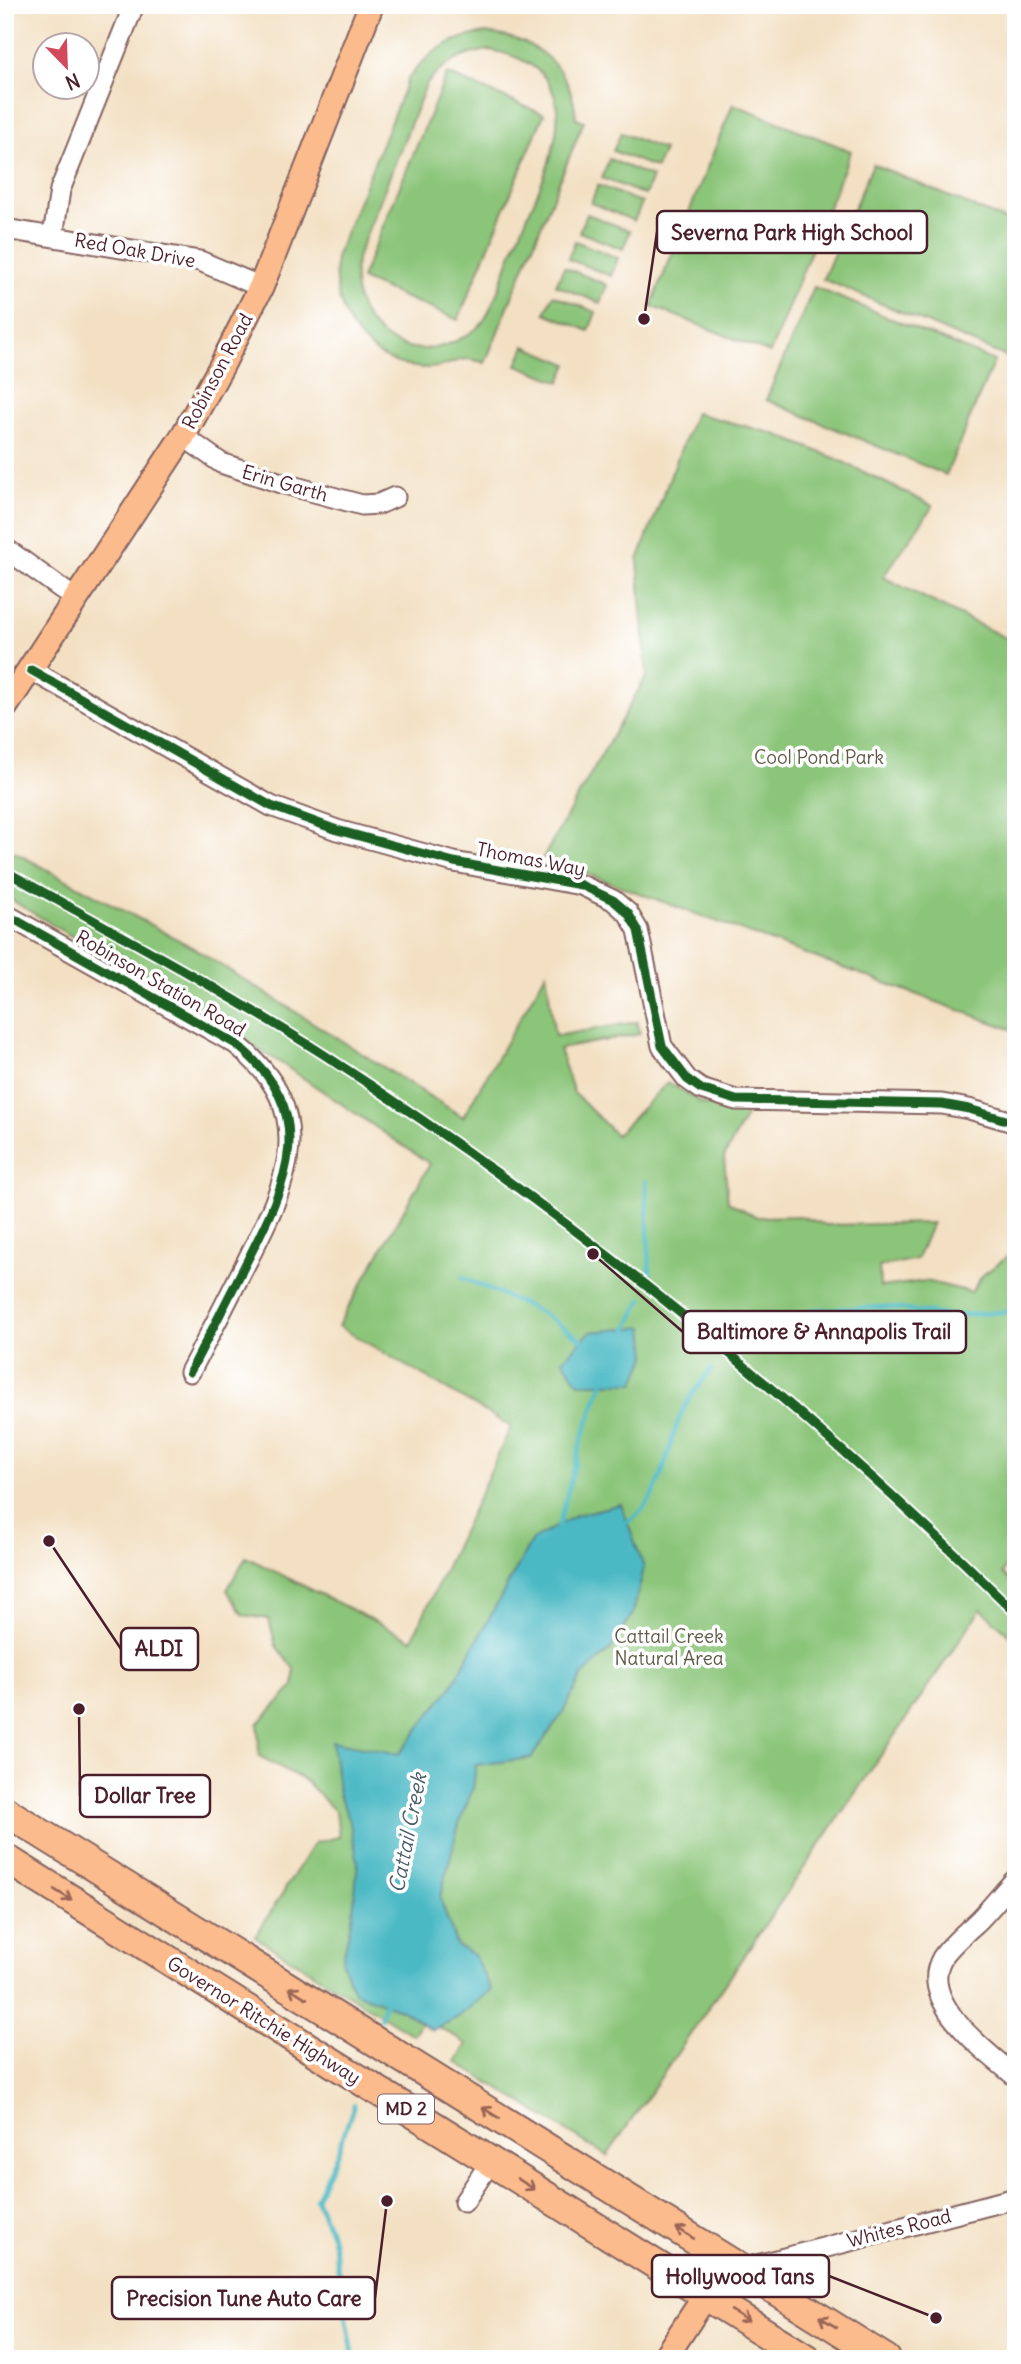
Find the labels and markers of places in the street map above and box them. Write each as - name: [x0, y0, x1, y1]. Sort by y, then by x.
- callout: Severna Park High School: [657, 211, 927, 253]
- callout: Baltimore & Annapolis Trail: [683, 1311, 966, 1353]
- callout: ALDI: [121, 1628, 198, 1670]
- callout: Dollar Tree: [80, 1775, 210, 1817]
- callout: Hollywood Tans: [652, 2255, 829, 2297]
- callout: Precision Tune Auto Care: [112, 2277, 375, 2319]

